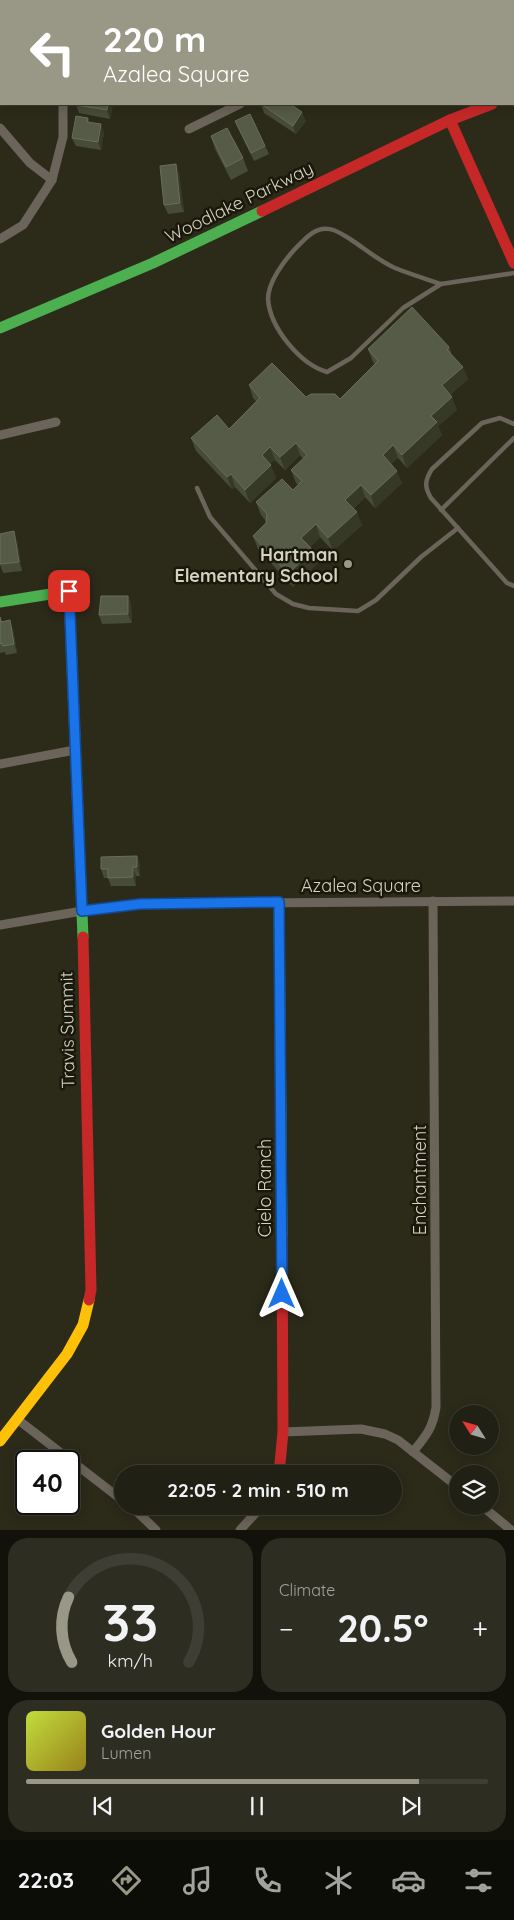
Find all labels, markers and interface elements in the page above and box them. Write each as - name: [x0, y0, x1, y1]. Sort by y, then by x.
- text: 220 m: [103, 17, 206, 61]
- icon: left: [20, 20, 85, 85]
- text: Azalea Square: [103, 60, 250, 88]
- street label: Woodlake Parkway: [161, 156, 317, 248]
- place label: Hartman Elementary School: [174, 543, 338, 587]
- marker: Hartman Elementary School: [342, 558, 354, 570]
- pin: [48, 570, 90, 612]
- icon: arrive: [55, 577, 83, 605]
- street label: Azalea Square: [301, 874, 421, 897]
- street label: Travis Summit: [54, 971, 80, 1089]
- street label: Enchantment: [408, 1125, 431, 1235]
- street label: Cielo Ranch: [253, 1139, 276, 1237]
- position arrow: [255, 1267, 307, 1319]
- north arrow: [449, 1405, 499, 1455]
- map controls: [449, 1405, 499, 1515]
- speed limit sign: 40: [15, 1450, 80, 1515]
- button: layers: [449, 1465, 499, 1515]
- text: 22:05 · 2 min · 510 m: [167, 1478, 349, 1502]
- text: Climate: [279, 1580, 335, 1600]
- text: 33: [103, 1589, 158, 1654]
- text: 20.5°: [337, 1604, 429, 1652]
- text: −: [279, 1611, 294, 1646]
- text: +: [472, 1611, 488, 1646]
- text: km/h: [108, 1649, 153, 1671]
- text: Golden Hour: [101, 1719, 216, 1743]
- text: Lumen: [101, 1743, 152, 1763]
- icon: previous: [89, 1792, 117, 1820]
- icon: pause: [243, 1792, 271, 1820]
- icon: next: [397, 1792, 425, 1820]
- icon: directions: [109, 1863, 144, 1898]
- icon: music: [180, 1863, 215, 1898]
- icon: phone: [250, 1863, 285, 1898]
- icon: climate: [321, 1863, 356, 1898]
- icon: car: [391, 1863, 426, 1898]
- icon: filters: [461, 1863, 496, 1898]
- text: 22:03: [18, 1866, 74, 1894]

